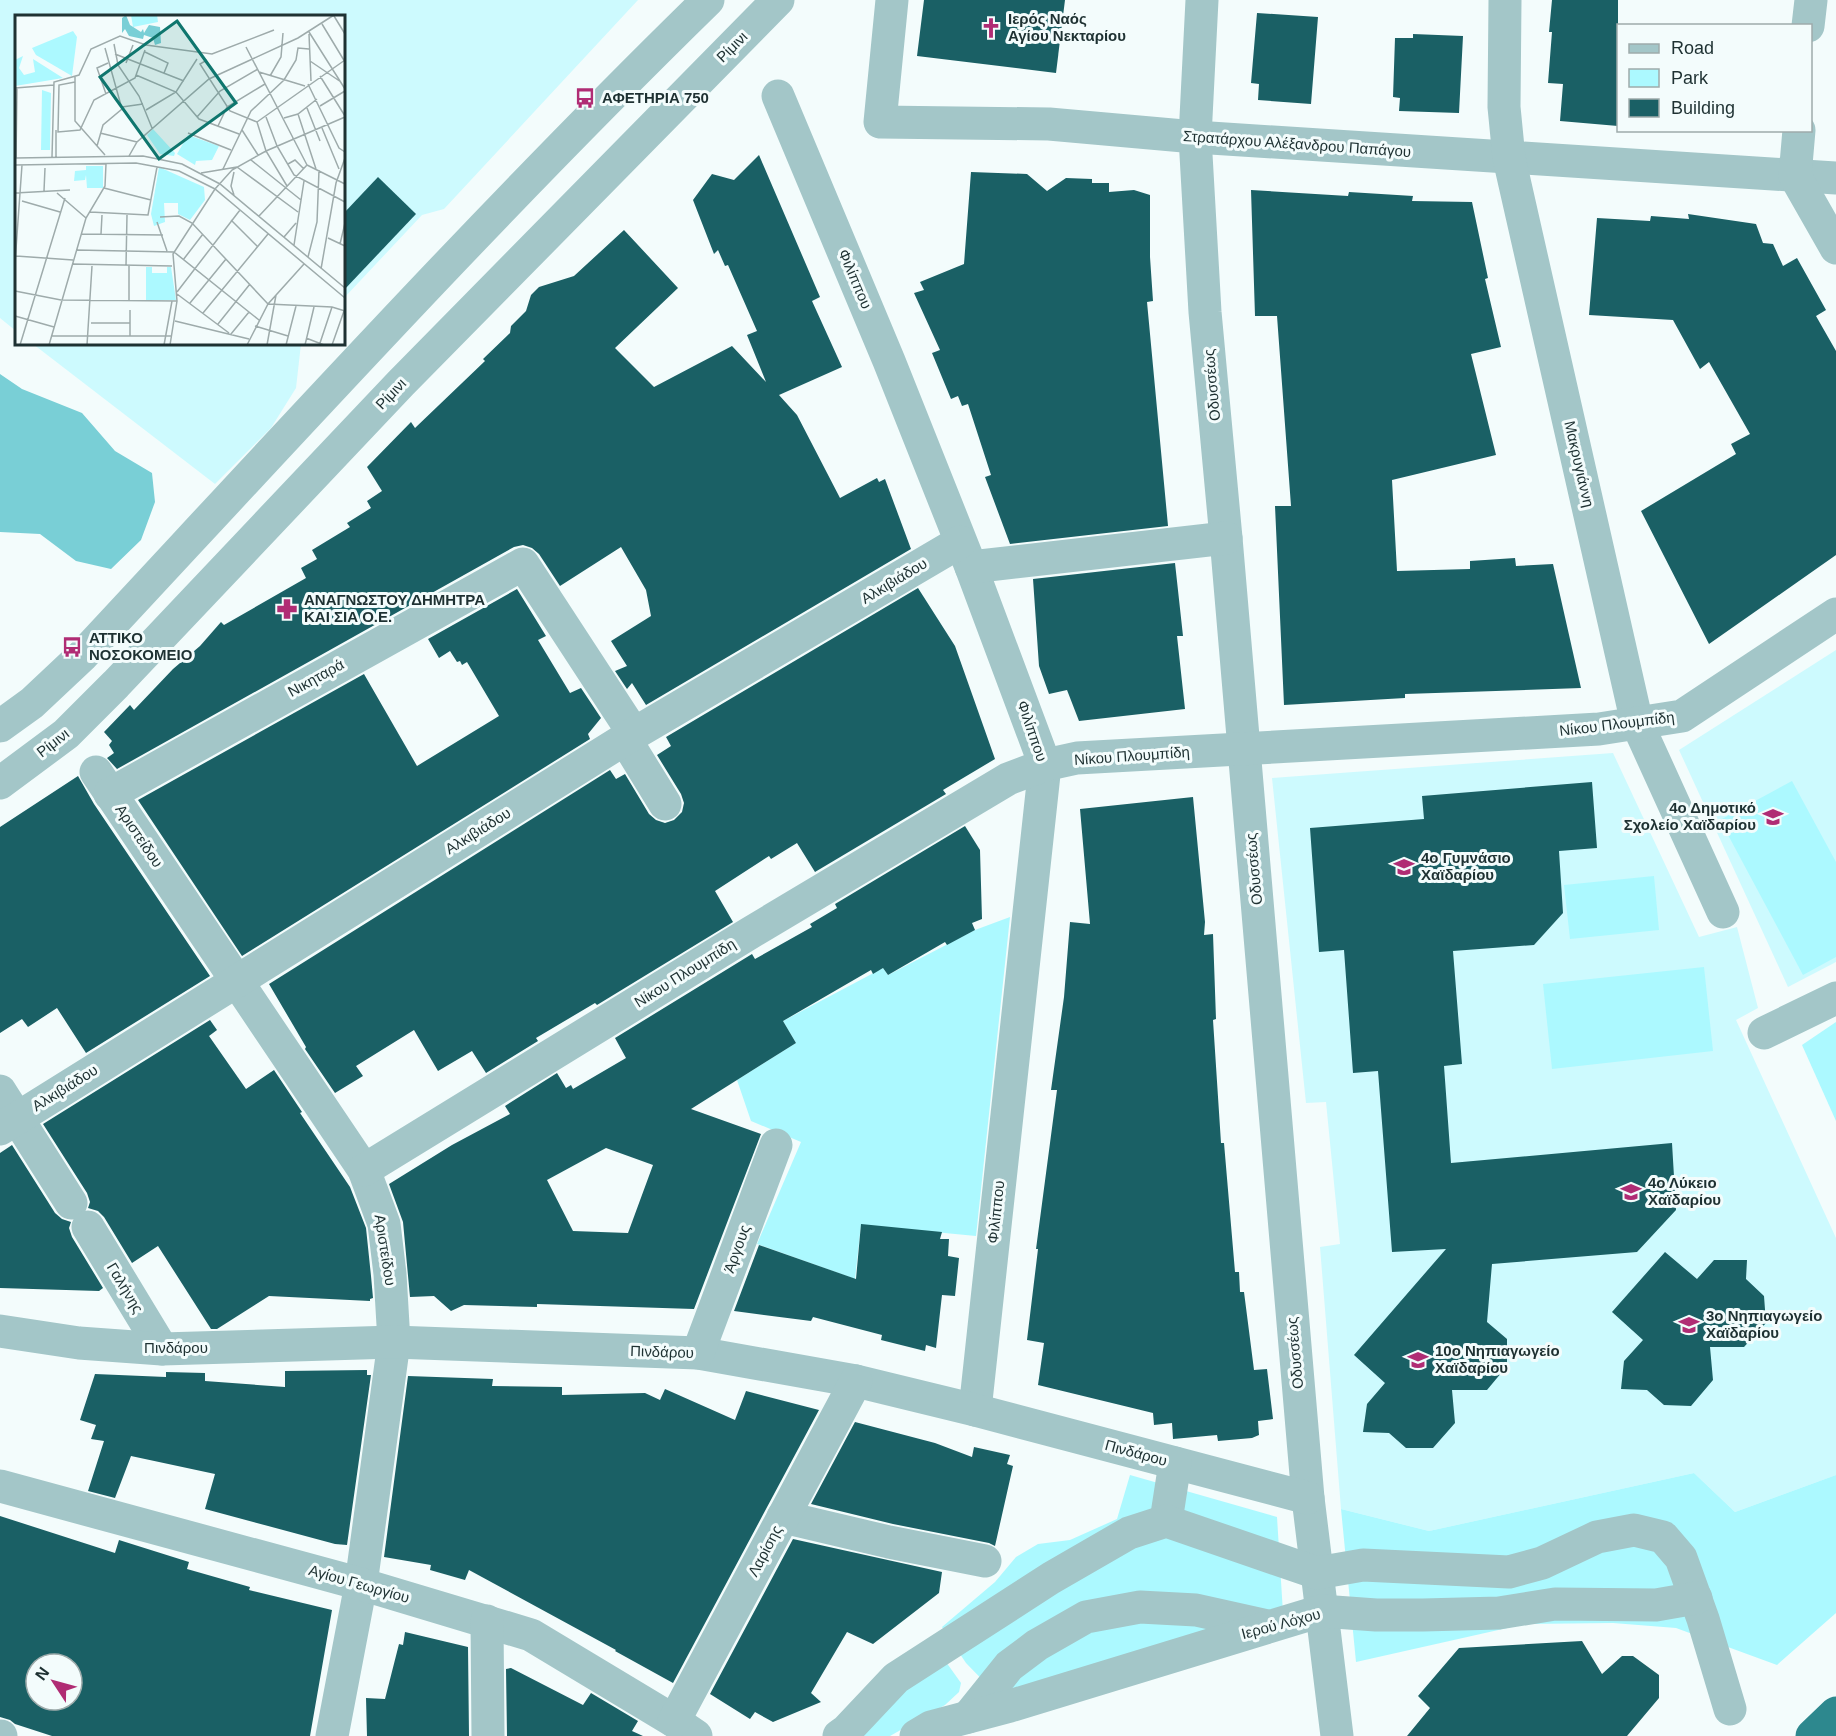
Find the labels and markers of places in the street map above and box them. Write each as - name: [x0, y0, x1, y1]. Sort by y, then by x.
- place label: Ιερός Ναός Αγίου Νεκταρίου: [1008, 10, 1126, 44]
- church icon: Ιερός Ναός Αγίου Νεκταρίου: [979, 16, 1003, 40]
- bus stop icon: ΑΦΕΤΗΡΙΑ 750: [573, 86, 597, 110]
- place label: ΑΦΕΤΗΡΙΑ 750: [602, 89, 709, 106]
- place label: ΑΝΑΓΝΩΣΤΟΥ ΔΗΜΗΤΡΑ ΚΑΙ ΣΙΑ Ο.Ε.: [304, 591, 485, 625]
- pharmacy icon: ΑΝΑΓΝΩΣΤΟΥ ΔΗΜΗΤΡΑ ΚΑΙ ΣΙΑ Ο.Ε.: [275, 597, 299, 621]
- place label: ΑΤΤΙΚΟ ΝΟΣΟΚΟΜΕΙΟ: [89, 629, 193, 663]
- bus stop icon: ΑΤΤΙΚΟ ΝΟΣΟΚΟΜΕΙΟ: [60, 635, 84, 659]
- place label: 4ο Δημοτικό Σχολείο Χαϊδαρίου: [1624, 799, 1756, 833]
- school or university icon: 4ο Δημοτικό Σχολείο Χαϊδαρίου: [1761, 805, 1785, 829]
- place label: 4ο Γυμνάσιο Χαϊδαρίου: [1421, 849, 1511, 883]
- school or university icon: 4ο Γυμνάσιο Χαϊδαρίου: [1392, 855, 1416, 879]
- place label: 4ο Λύκειο Χαϊδαρίου: [1648, 1174, 1721, 1208]
- school or university icon: 4ο Λύκειο Χαϊδαρίου: [1619, 1180, 1643, 1204]
- place label: 3ο Νηπιαγωγείο Χαϊδαρίου: [1706, 1307, 1822, 1341]
- school or university icon: 3ο Νηπιαγωγείο Χαϊδαρίου: [1677, 1313, 1701, 1337]
- place label: 10ο Νηπιαγωγείο Χαϊδαρίου: [1435, 1342, 1560, 1376]
- school or university icon: 10ο Νηπιαγωγείο Χαϊδαρίου: [1406, 1348, 1430, 1372]

